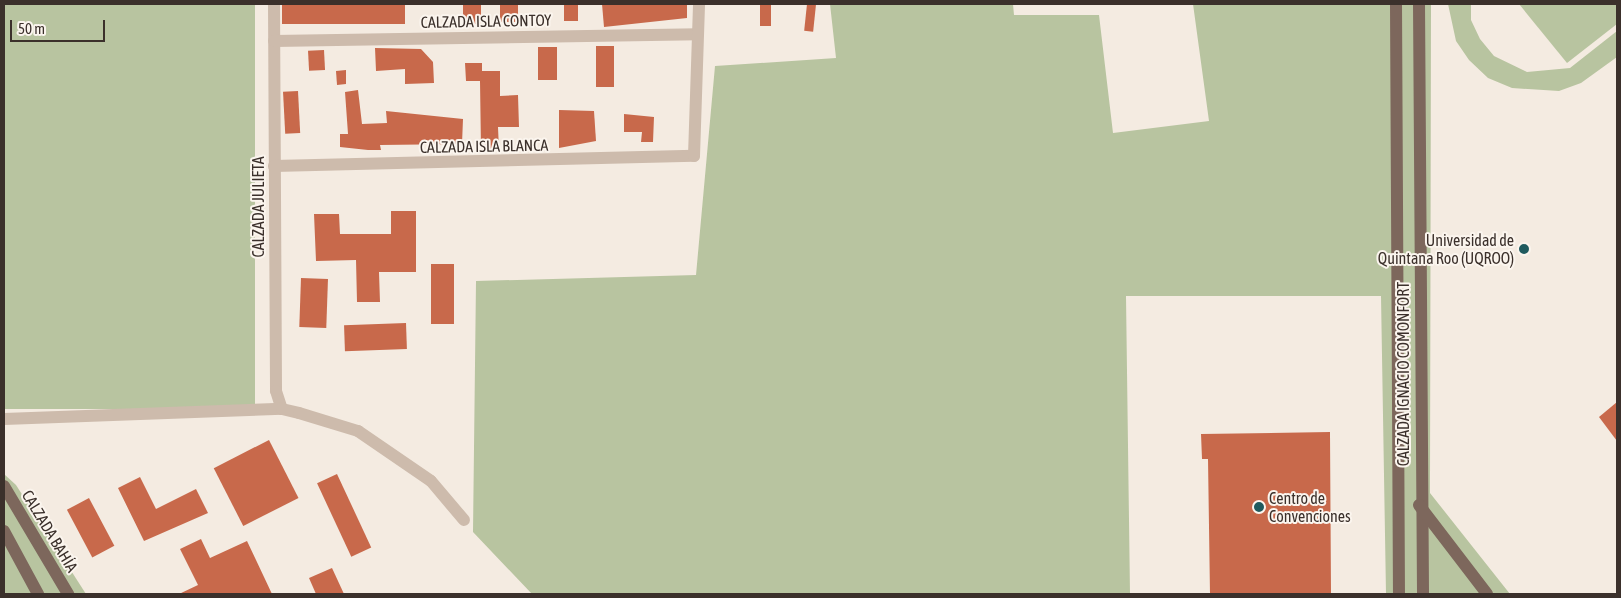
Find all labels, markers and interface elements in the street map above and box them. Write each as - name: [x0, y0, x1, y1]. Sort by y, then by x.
- scale bar: [12, 10, 108, 42]
- street label: CALZADA ISLA CONTOY: [421, 10, 551, 32]
- text: 50 m: [18, 20, 45, 37]
- street label: CALZADA ISLA BLANCA: [420, 135, 548, 157]
- street label: CALZADA JULIETA: [248, 156, 268, 258]
- place label: Universidad de Quintana Roo (UQROO): [1378, 230, 1514, 268]
- marker: Universidad de Quintana Roo (UQROO): [1518, 243, 1530, 255]
- street label: CALZADA IGNACIO COMONFORT: [1393, 282, 1413, 466]
- street label: CALZADA BAHÍA: [18, 487, 82, 575]
- place label: Centro de Convenciones: [1269, 488, 1351, 526]
- marker: Centro de Convenciones: [1253, 501, 1265, 513]

